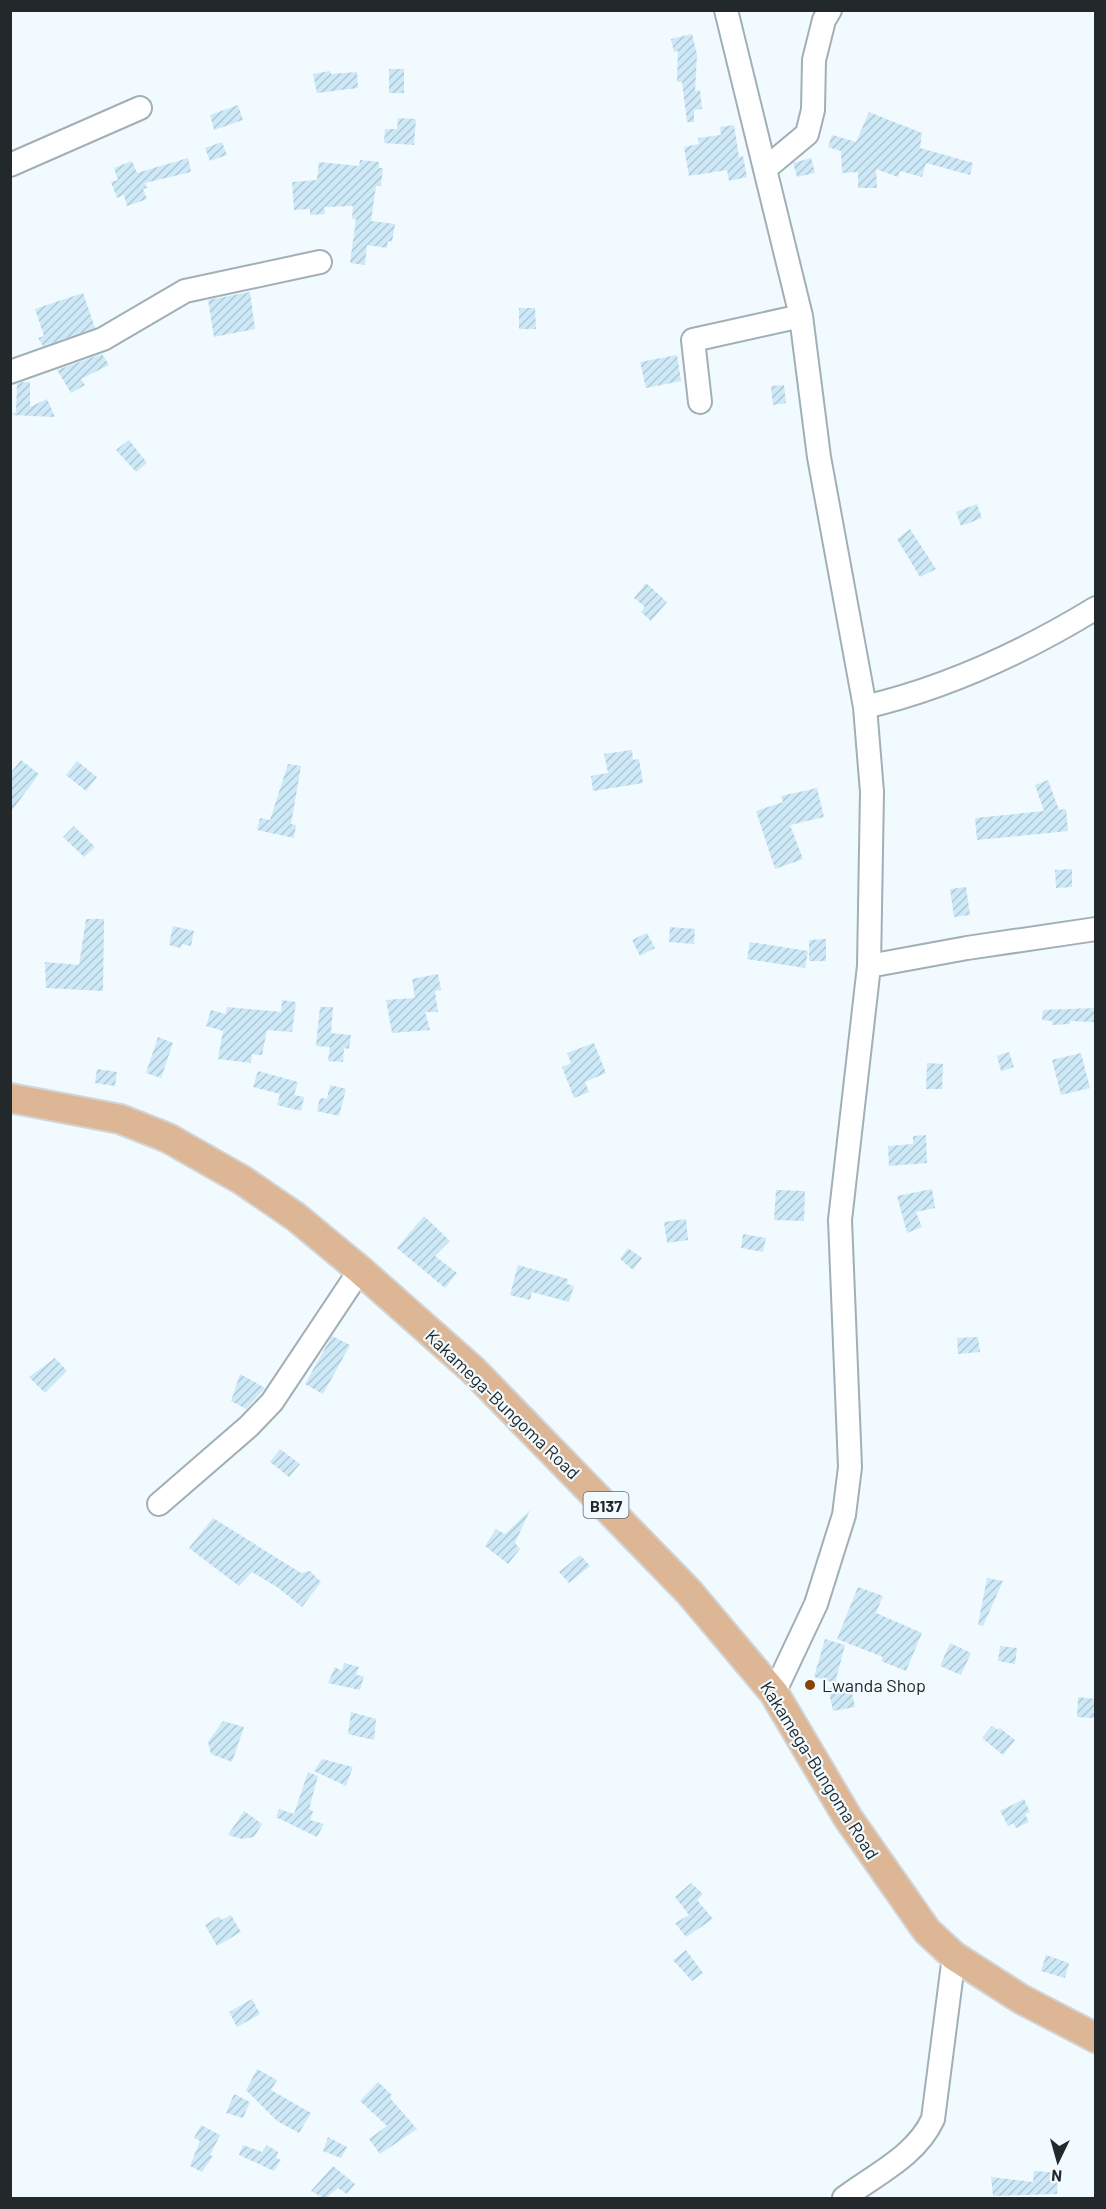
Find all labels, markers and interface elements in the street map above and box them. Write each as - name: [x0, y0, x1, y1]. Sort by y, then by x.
- street label: Kakamega-Bungoma Road: [421, 1325, 585, 1483]
- road number: B137: [584, 1492, 628, 1518]
- place label: Lwanda Shop: [822, 1674, 926, 1696]
- street label: Kakamega-Bungoma Road: [756, 1677, 884, 1863]
- marker: Lwanda Shop: [803, 1678, 817, 1692]
- north arrow: [1028, 2131, 1088, 2191]
- text: N: [1051, 2167, 1063, 2186]

